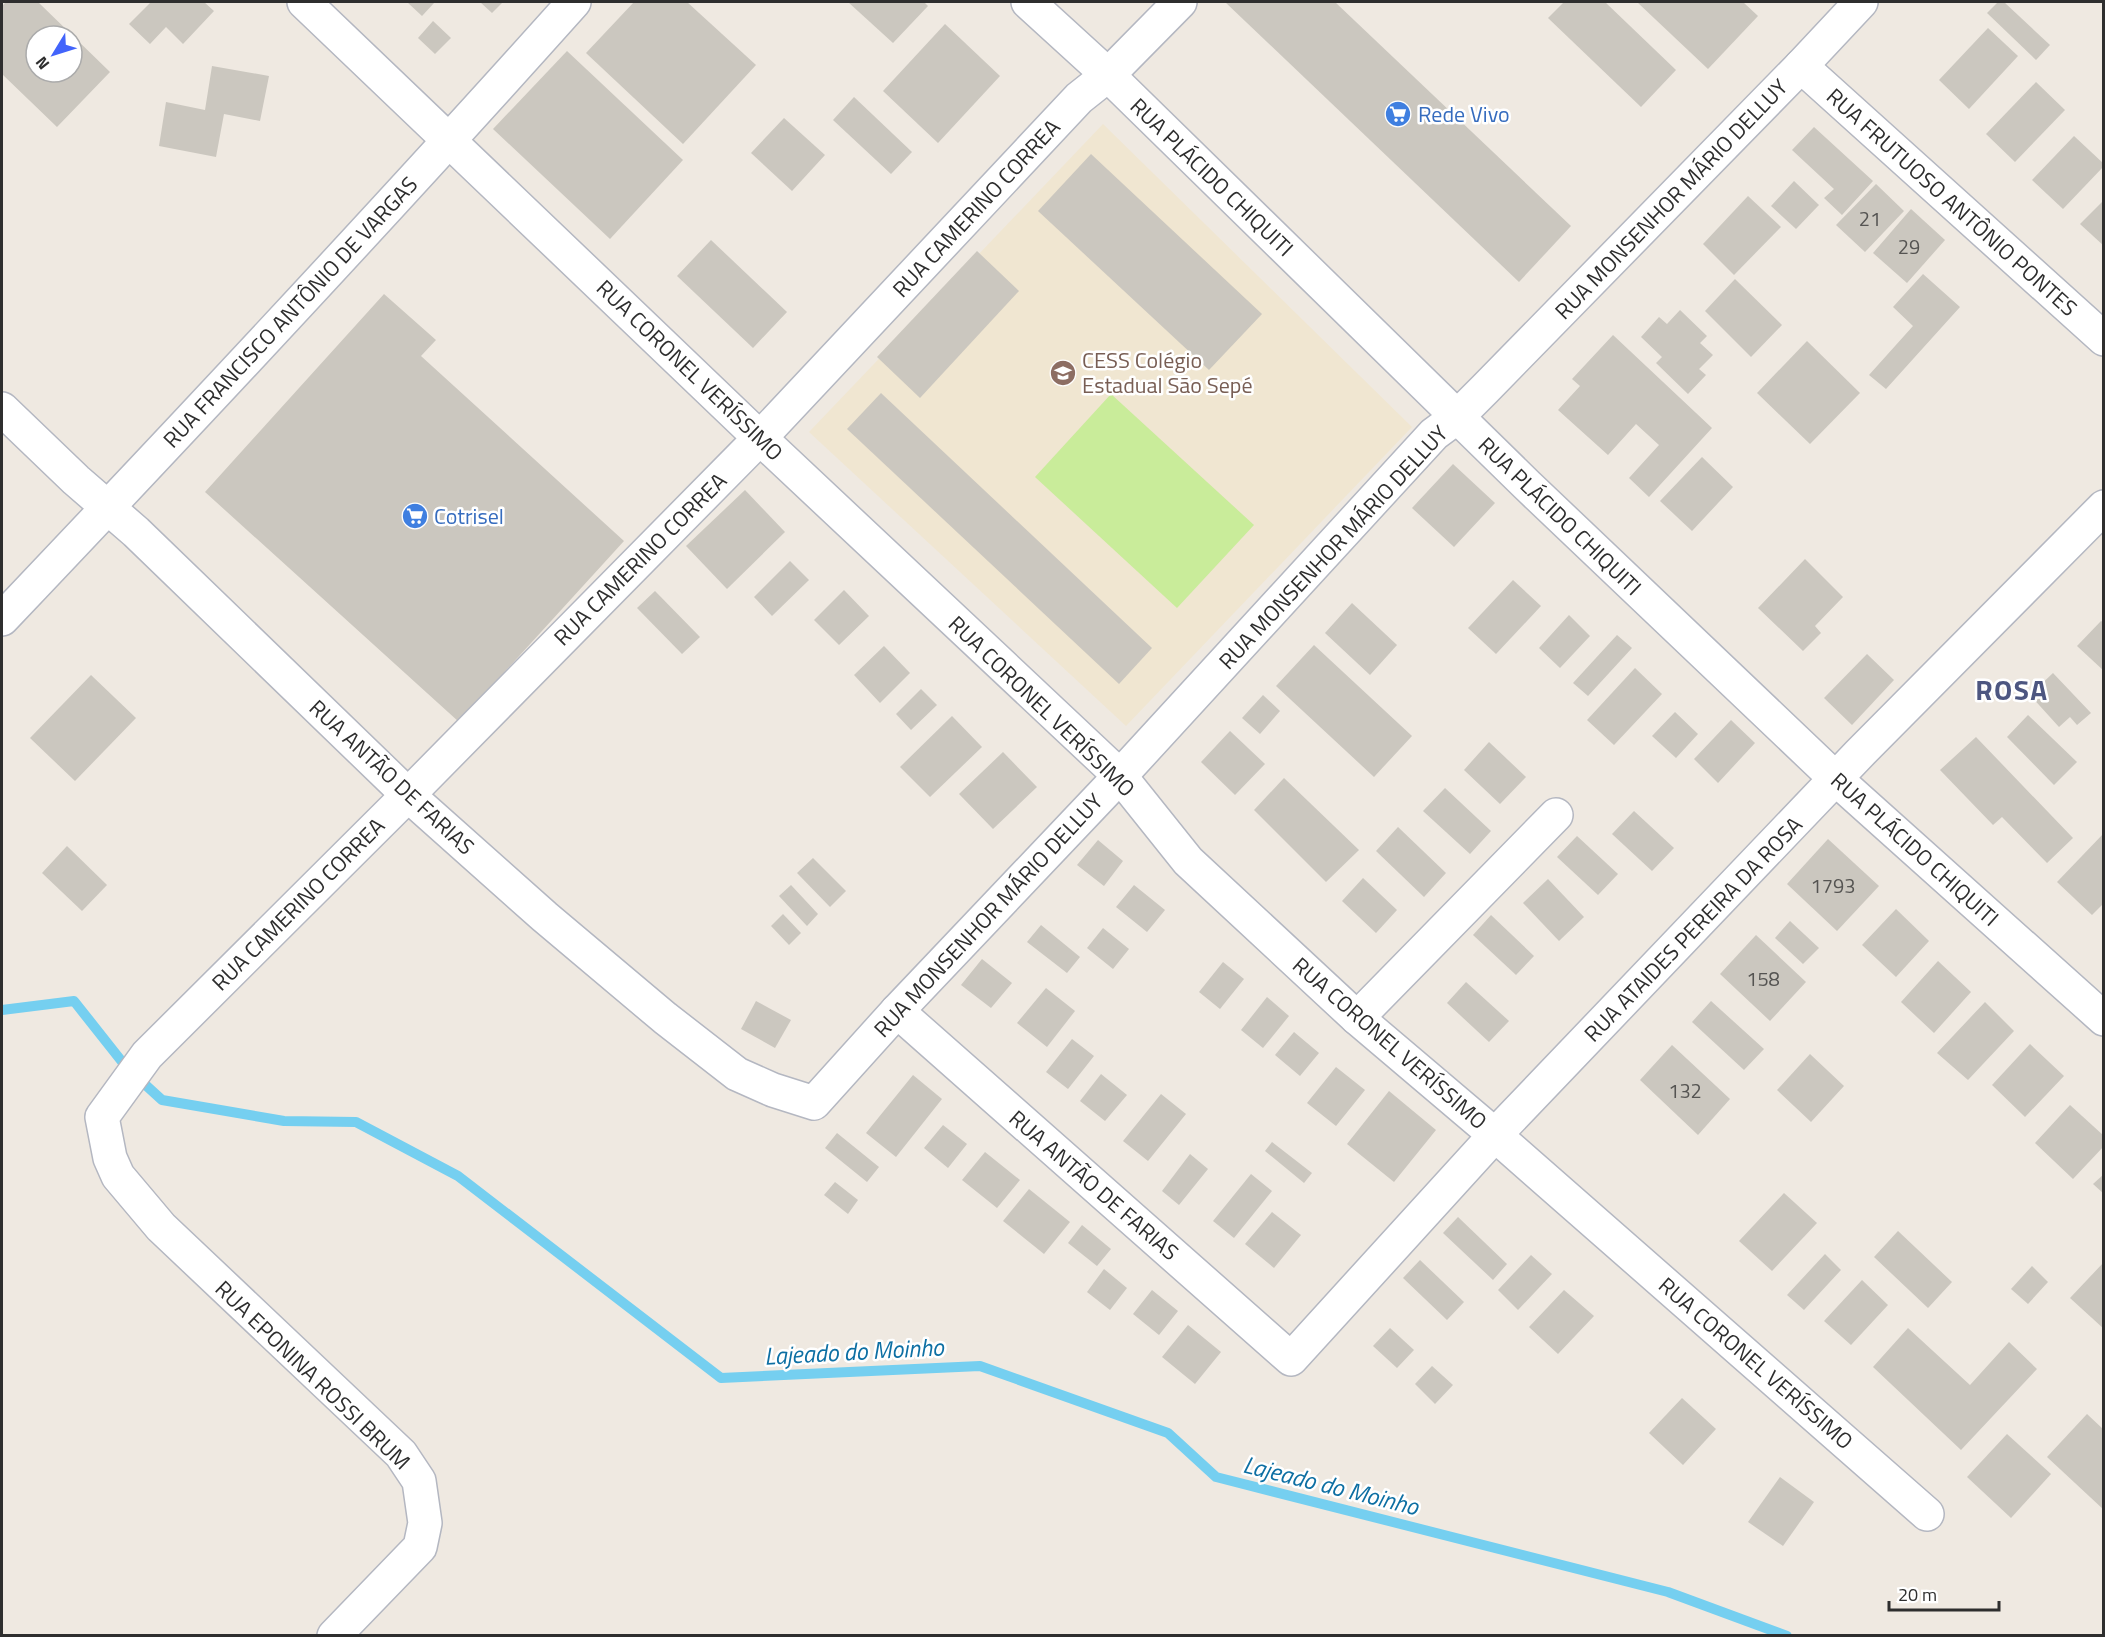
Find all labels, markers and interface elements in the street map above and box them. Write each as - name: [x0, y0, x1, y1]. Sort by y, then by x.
- north arrow: [24, 24, 84, 84]
- text: N: [29, 51, 55, 75]
- street label: RUA MONSENHOR MÁRIO DELLUY: [1547, 71, 1796, 327]
- street label: RUA FRUTUOSO ANTÔNIO PONTES: [1819, 80, 2085, 324]
- street label: RUA PLÁCIDO CHIQUITI: [1122, 90, 1302, 264]
- place label: Rede Vivo: [1418, 97, 1510, 131]
- supermarket icon: Rede Vivo: [1383, 99, 1413, 129]
- street label: RUA CAMERINO CORREA: [884, 111, 1068, 305]
- street label: RUA FRANCISCO ANTÔNIO DE VARGAS: [155, 169, 425, 455]
- house number: 21: [1859, 203, 1881, 234]
- house number: 29: [1898, 231, 1920, 262]
- street label: RUA CORONEL VERÍSSIMO: [589, 271, 791, 469]
- place label: CESS Colégio Estadual São Sepé: [1082, 343, 1253, 402]
- school or university icon: CESS Colégio Estadual São Sepé: [1048, 358, 1078, 388]
- street label: RUA MONSENHOR MÁRIO DELLUY: [1210, 417, 1456, 677]
- street label: RUA PLÁCIDO CHIQUITI: [1470, 429, 1650, 603]
- street label: RUA CAMERINO CORREA: [546, 465, 734, 653]
- place label: Cotrisel: [434, 499, 504, 533]
- supermarket icon: Cotrisel: [400, 501, 430, 531]
- street label: RUA CORONEL VERÍSSIMO: [941, 607, 1143, 805]
- district label: ROSA: [1975, 668, 2049, 711]
- street label: RUA ANTÃO DE FARIAS: [302, 691, 482, 863]
- street label: RUA PLÁCIDO CHIQUITI: [1823, 764, 2007, 934]
- street label: RUA MONSENHOR MÁRIO DELLUY: [865, 785, 1111, 1045]
- street label: RUA ATAIDES PEREIRA DA ROSA: [1576, 809, 1810, 1049]
- street label: RUA CAMERINO CORREA: [204, 810, 392, 998]
- house number: 1793: [1811, 870, 1855, 901]
- street label: RUA CORONEL VERÍSSIMO: [1285, 949, 1495, 1137]
- house number: 158: [1746, 963, 1780, 994]
- house number: 132: [1668, 1075, 1702, 1106]
- street label: RUA ANTÃO DE FARIAS: [1002, 1102, 1186, 1268]
- street label: RUA CORONEL VERÍSSIMO: [1651, 1269, 1861, 1457]
- street label: RUA EPONINA ROSSI BRUM: [208, 1272, 418, 1478]
- water label: Lajeado do Moinho: [763, 1328, 946, 1374]
- water label: Lajeado do Moinho: [1239, 1446, 1424, 1524]
- scale bar: [1889, 1574, 1998, 1612]
- text: 20 m: [1898, 1581, 1937, 1608]

